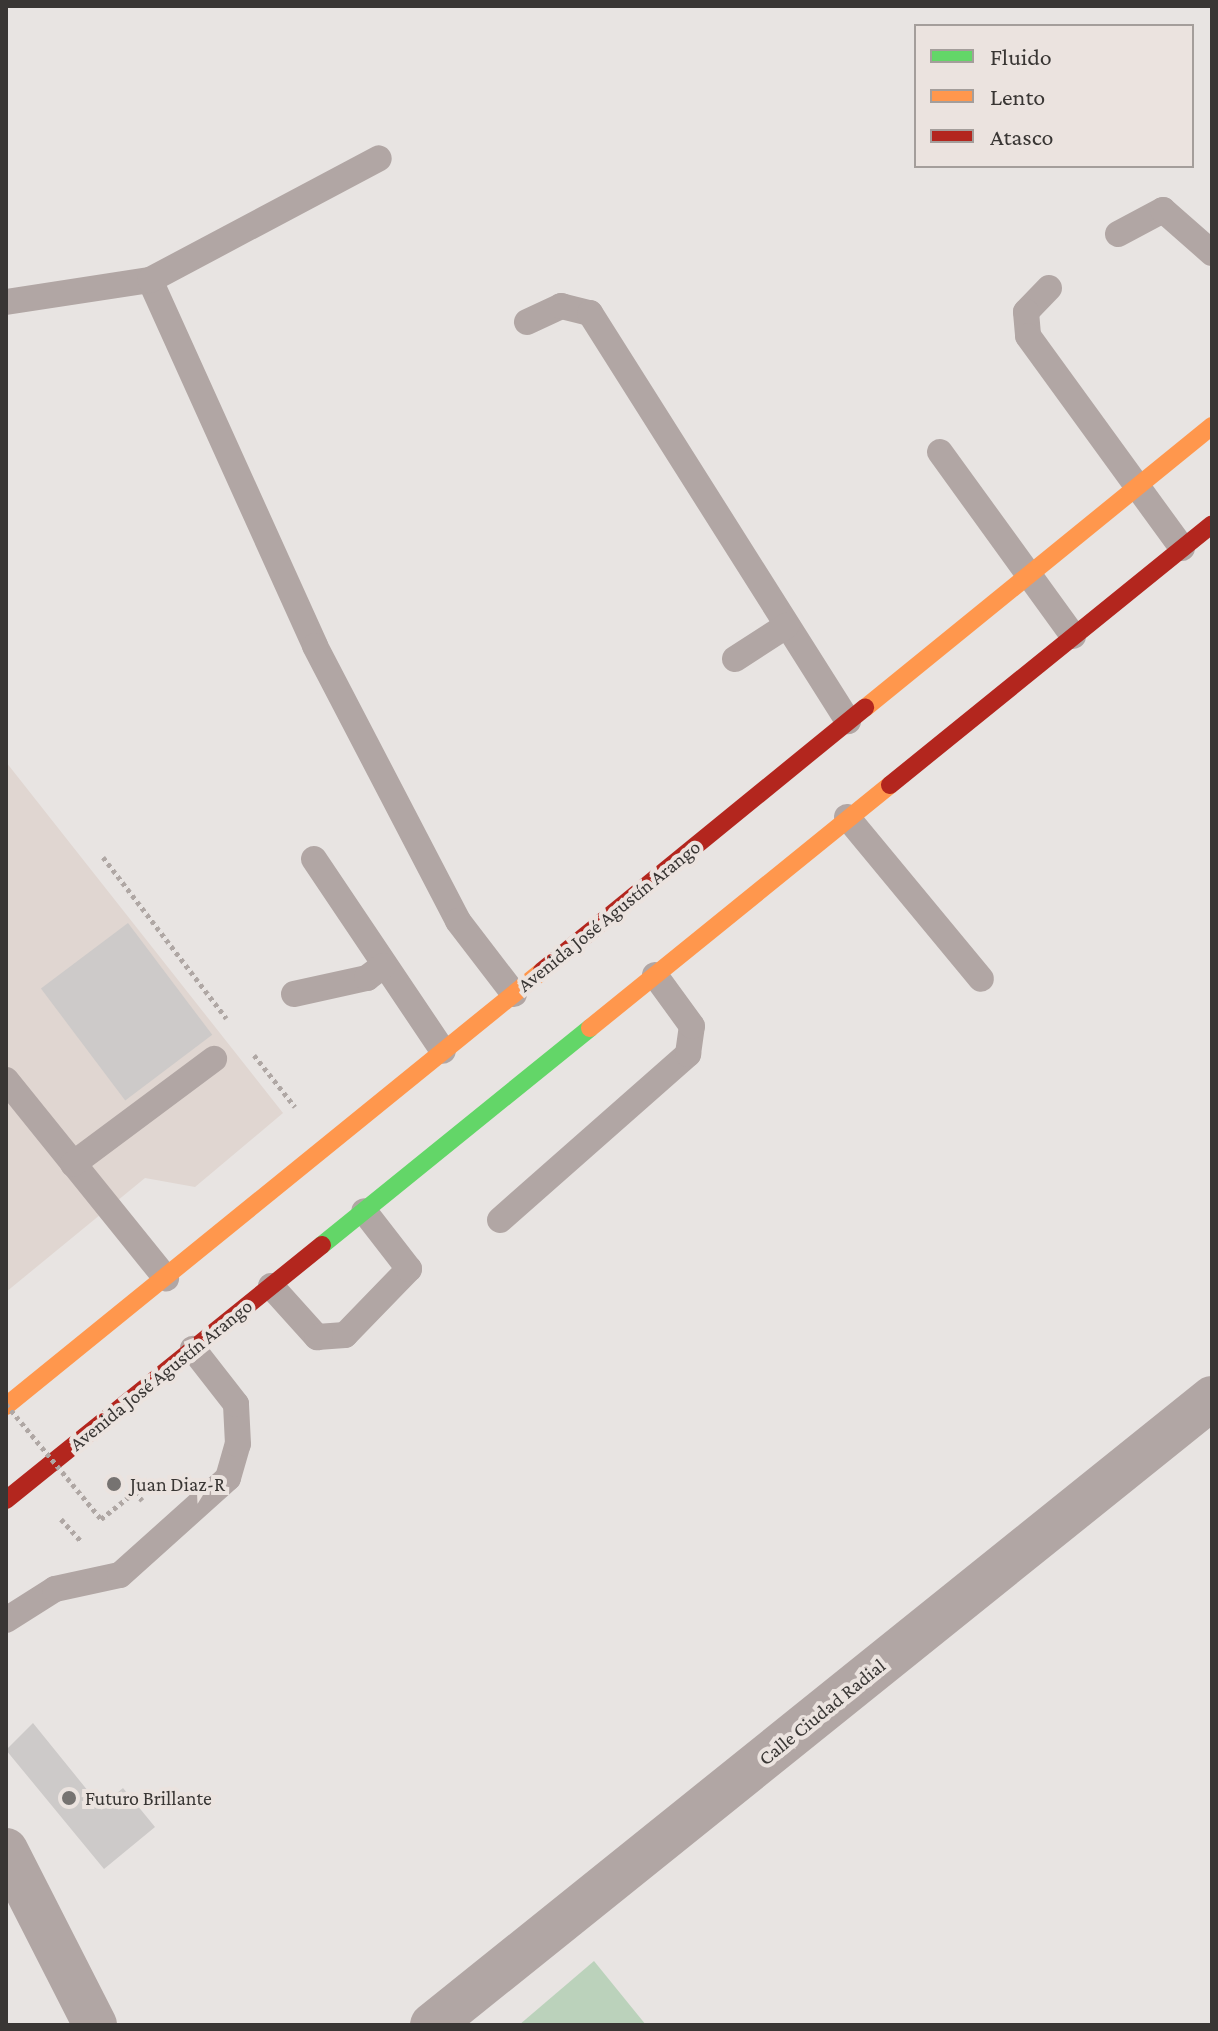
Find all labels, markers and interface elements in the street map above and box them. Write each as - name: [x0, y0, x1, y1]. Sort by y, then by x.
- legend: [914, 24, 1194, 168]
- text: Fluido: [990, 43, 1052, 70]
- text: Lento: [990, 83, 1045, 110]
- text: Atasco: [990, 123, 1054, 150]
- street label: Avenida José Agustín Arango: [513, 835, 705, 997]
- street label: Avenida José Agustín Arango: [65, 1294, 257, 1456]
- place label: Juan Diaz-R: [130, 1472, 225, 1496]
- marker: Juan Diaz-R: [105, 1475, 123, 1493]
- street label: Calle Ciudad Radial: [754, 1654, 890, 1770]
- place label: Futuro Brillante: [85, 1786, 212, 1810]
- marker: Futuro Brillante: [60, 1789, 78, 1807]

